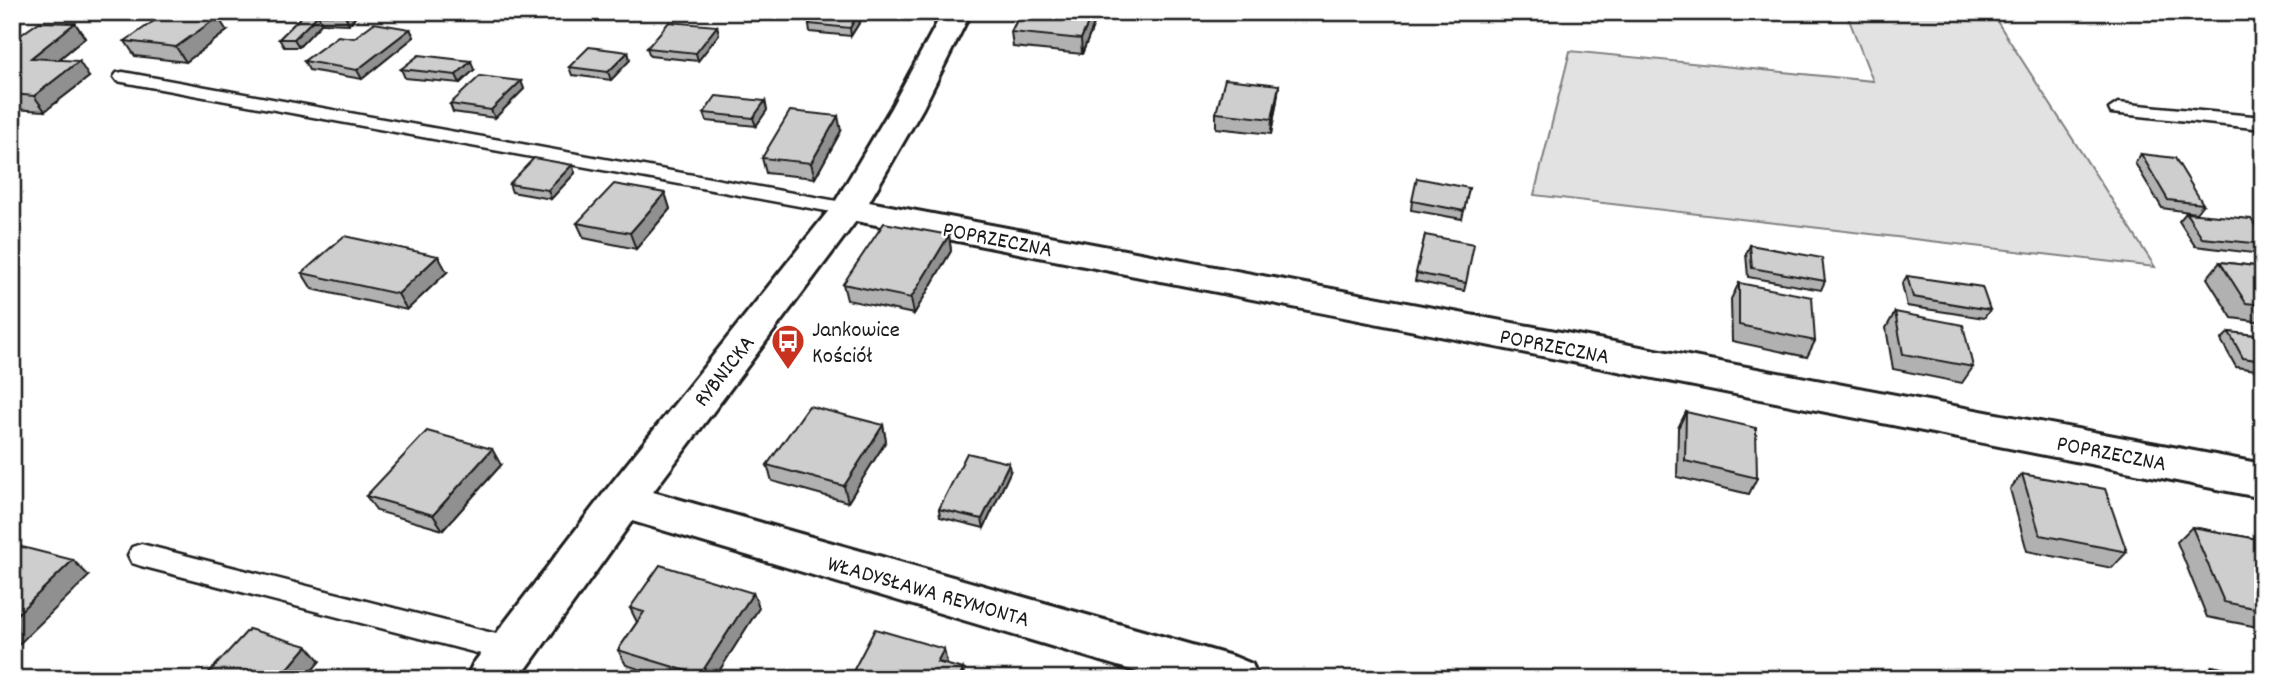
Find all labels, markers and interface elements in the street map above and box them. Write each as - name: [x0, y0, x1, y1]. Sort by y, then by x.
- street label: POPRZECZNA: [940, 215, 1055, 268]
- place label: Jankowice Kościół: [812, 315, 900, 374]
- bus stop icon: Jankowice Kościół: [769, 322, 807, 371]
- street label: POPRZECZNA: [1497, 322, 1612, 375]
- street label: RYBNICKA: [687, 329, 764, 415]
- street label: POPRZECZNA: [2054, 429, 2169, 482]
- street label: WŁADYSŁAWA REYMONTA: [823, 549, 1033, 638]

